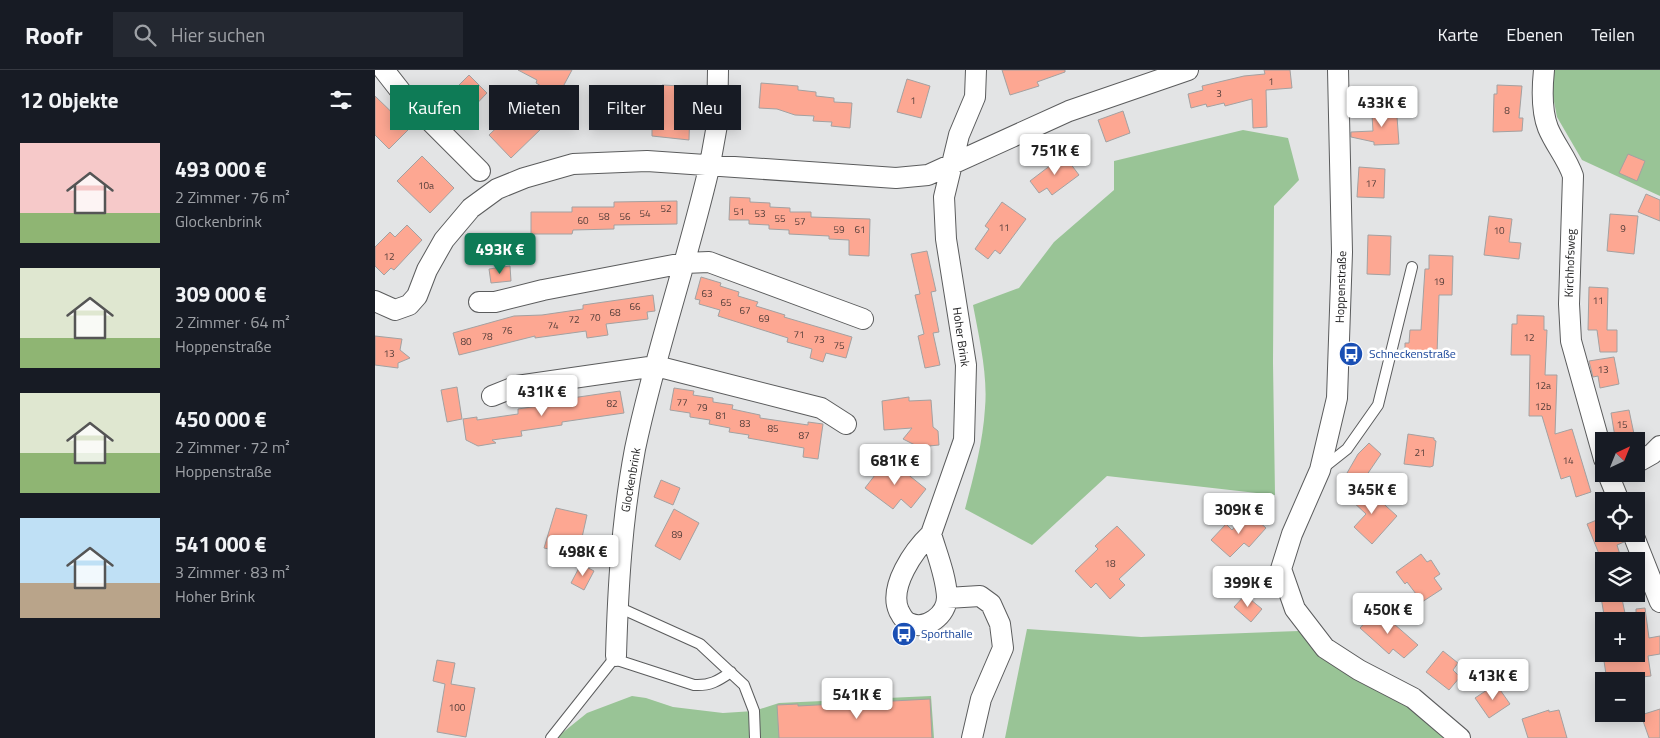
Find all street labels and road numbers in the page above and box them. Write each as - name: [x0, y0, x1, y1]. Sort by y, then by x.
- street label: Kirchhofsweg: [1559, 228, 1580, 298]
- street label: Hoppenstraße: [1330, 250, 1351, 324]
- street label: Hoher Brink: [948, 306, 975, 368]
- street label: Glockenbrink: [615, 446, 646, 514]

